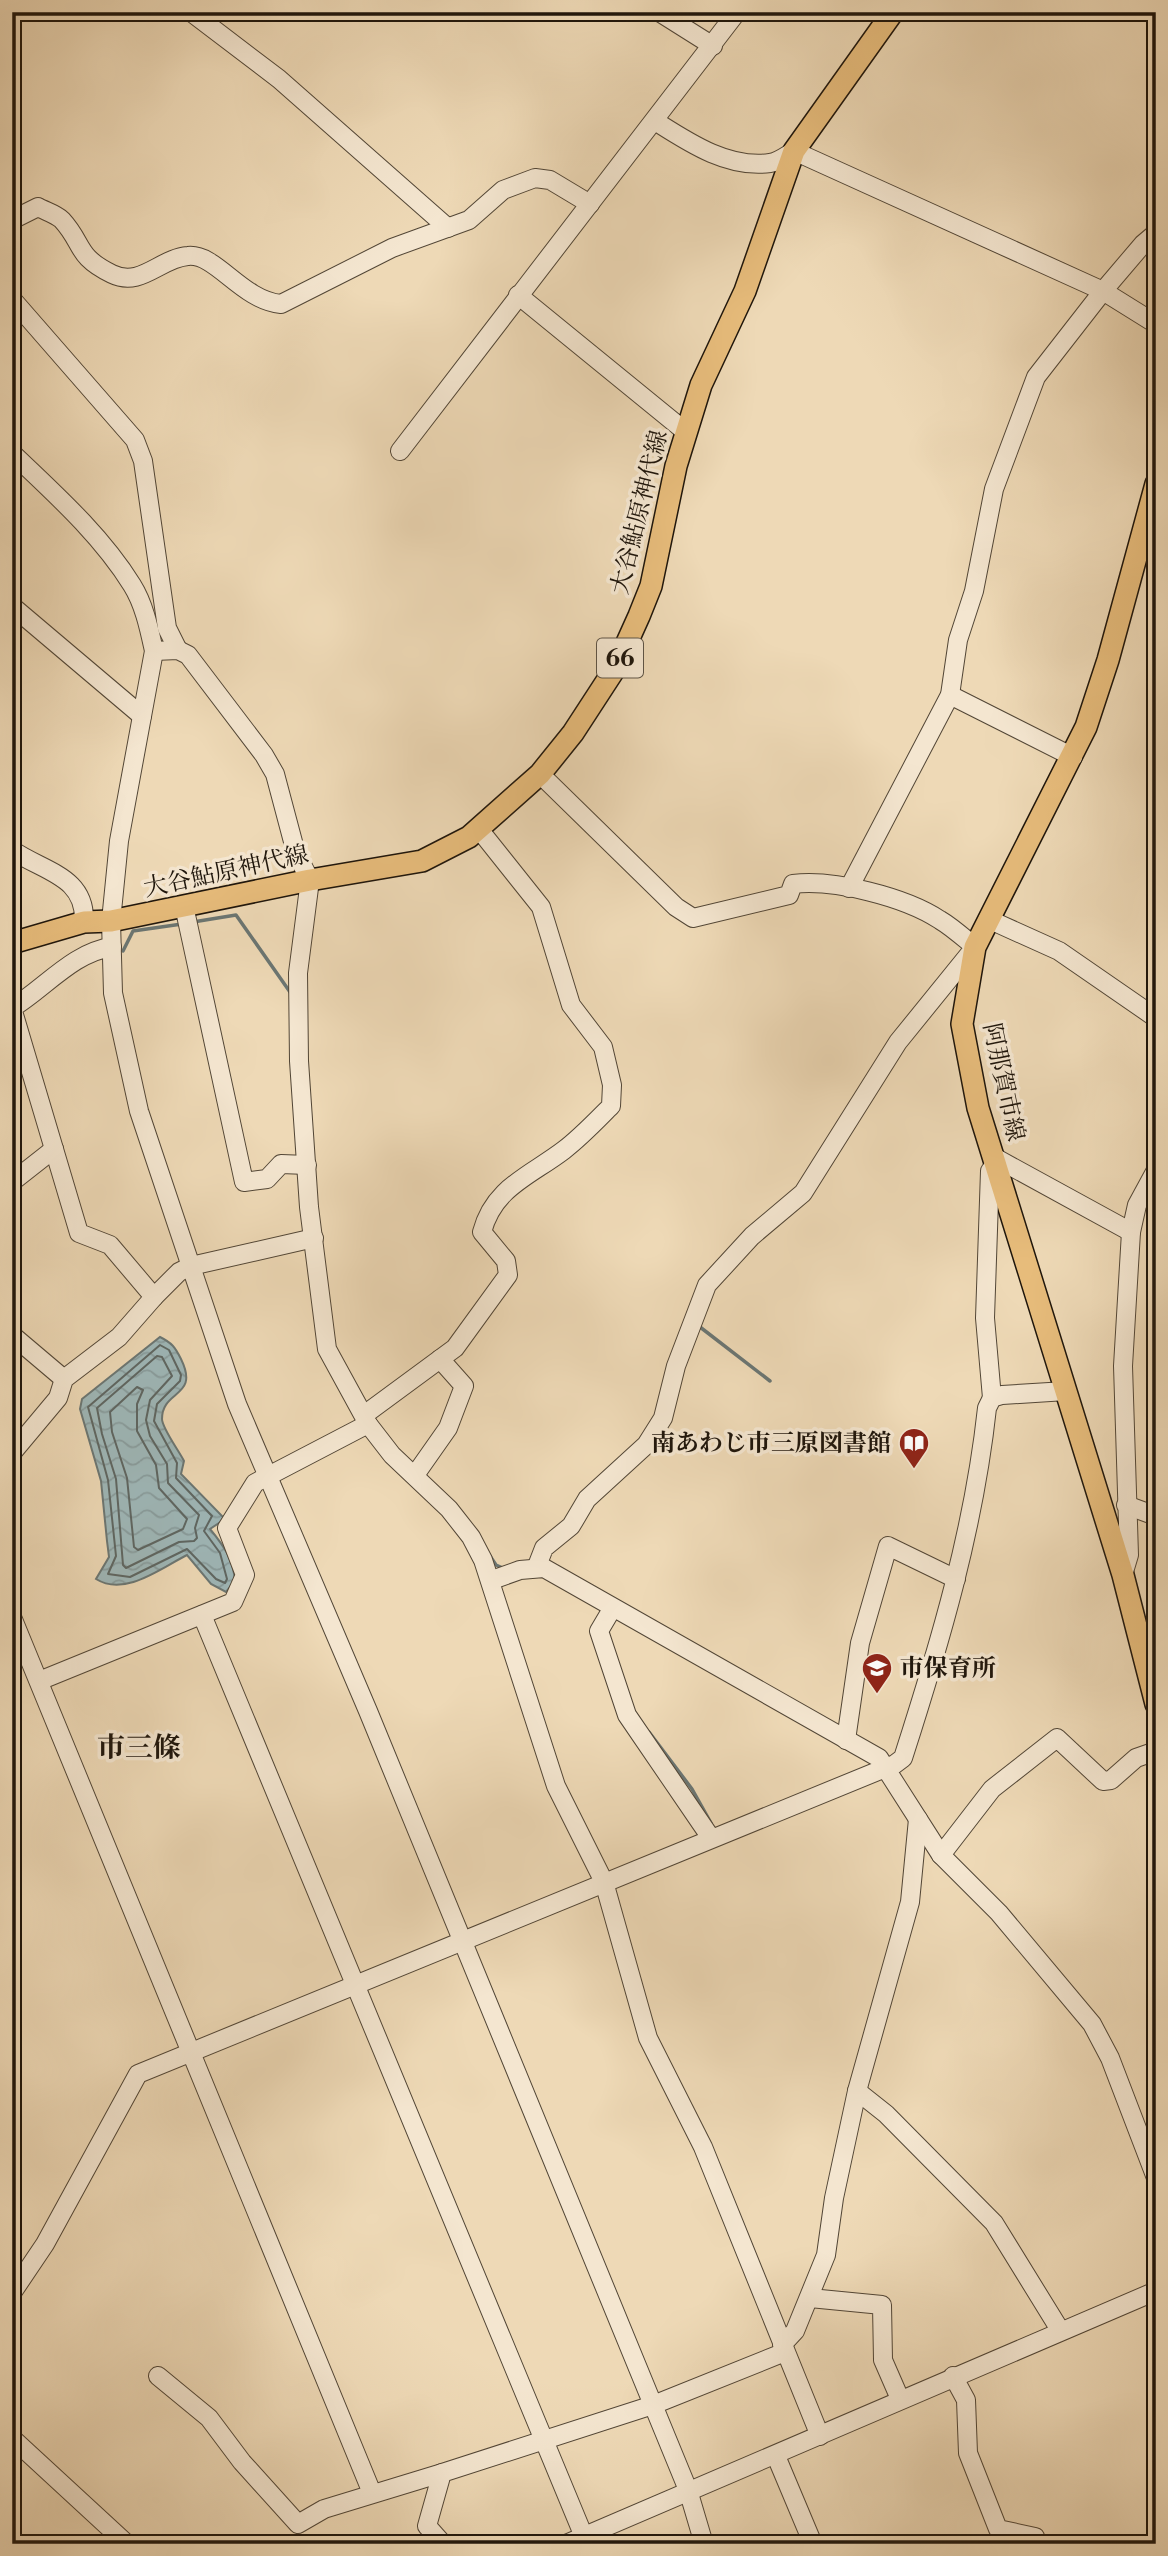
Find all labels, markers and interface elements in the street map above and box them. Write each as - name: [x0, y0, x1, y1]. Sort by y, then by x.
- street label: 大谷鮎原神代線: [605, 427, 675, 597]
- road number: 66: [597, 638, 643, 678]
- street label: 大谷鮎原神代線: [141, 840, 311, 904]
- street label: 阿那賀市線: [976, 1020, 1030, 1144]
- library icon: 南あわじ市三原図書館: [897, 1426, 931, 1470]
- place label: 南あわじ市三原図書館: [651, 1429, 891, 1459]
- school or university icon: 市保育所: [860, 1651, 894, 1695]
- place label: 市保育所: [900, 1654, 996, 1684]
- district label: 市三條: [97, 1731, 181, 1766]

